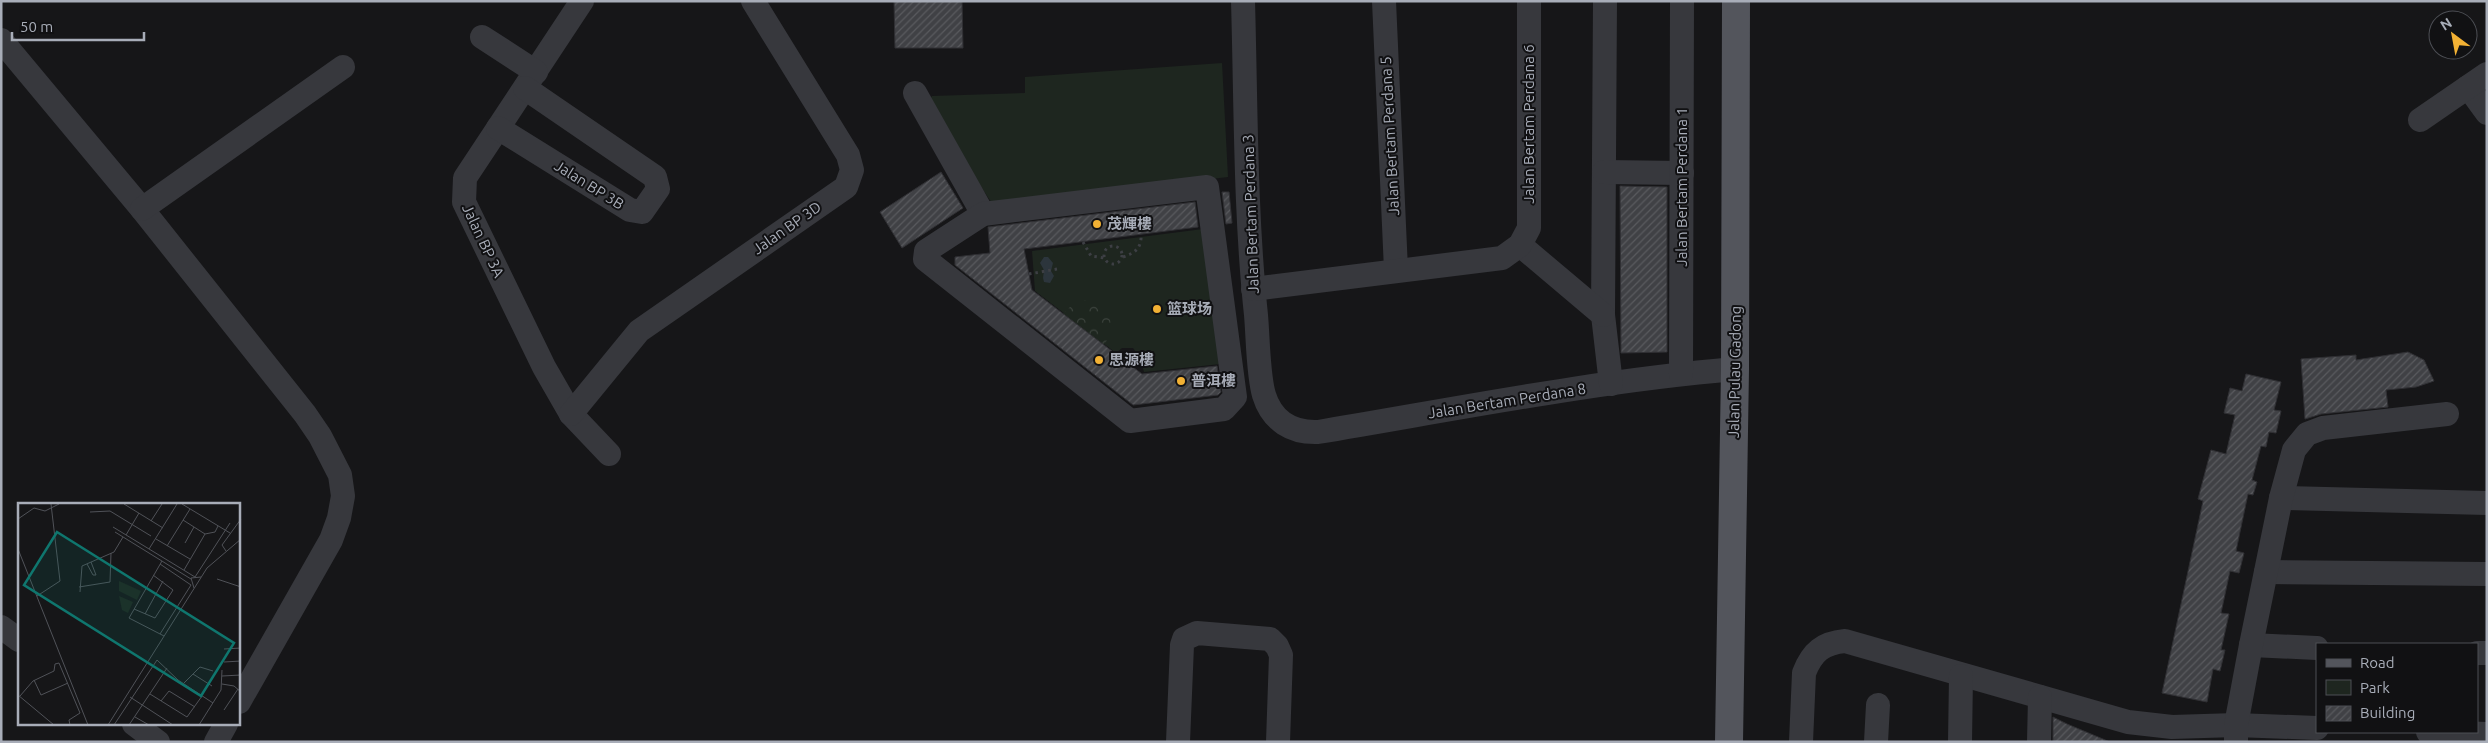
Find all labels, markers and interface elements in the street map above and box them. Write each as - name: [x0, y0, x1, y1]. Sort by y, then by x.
- scale bar: [12, 10, 145, 42]
- north arrow: [2428, 10, 2478, 60]
- text: N: [2437, 14, 2455, 34]
- text: 50 m: [20, 18, 53, 35]
- street label: Jalan Bertam Perdana 6: [1520, 44, 1537, 204]
- street label: Jalan Bertam Perdana 5: [1377, 56, 1402, 216]
- street label: Jalan Bertam Perdana 1: [1673, 107, 1690, 267]
- street label: Jalan Bertam Perdana 3: [1239, 134, 1262, 294]
- street label: Jalan BP 3B: [551, 157, 627, 213]
- street label: Jalan BP 3D: [749, 198, 824, 257]
- street label: Jalan BP 3A: [459, 201, 508, 280]
- place label: 茂輝樓: [1107, 215, 1152, 232]
- marker: 茂輝樓: [1091, 218, 1103, 230]
- place label: 篮球场: [1167, 300, 1212, 317]
- marker: 篮球场: [1151, 303, 1163, 315]
- street label: Jalan Pulau Gadong: [1725, 306, 1744, 438]
- place label: 思源樓: [1109, 351, 1154, 368]
- marker: 思源樓: [1093, 354, 1105, 366]
- place label: 普洱樓: [1191, 372, 1236, 389]
- marker: 普洱樓: [1175, 375, 1187, 387]
- street label: Jalan Bertam Perdana 8: [1427, 380, 1587, 421]
- inset map: [18, 503, 240, 726]
- legend: [2316, 643, 2478, 733]
- text: Road: [2360, 654, 2395, 671]
- text: Park: [2360, 679, 2390, 696]
- text: Building: [2360, 704, 2415, 721]

